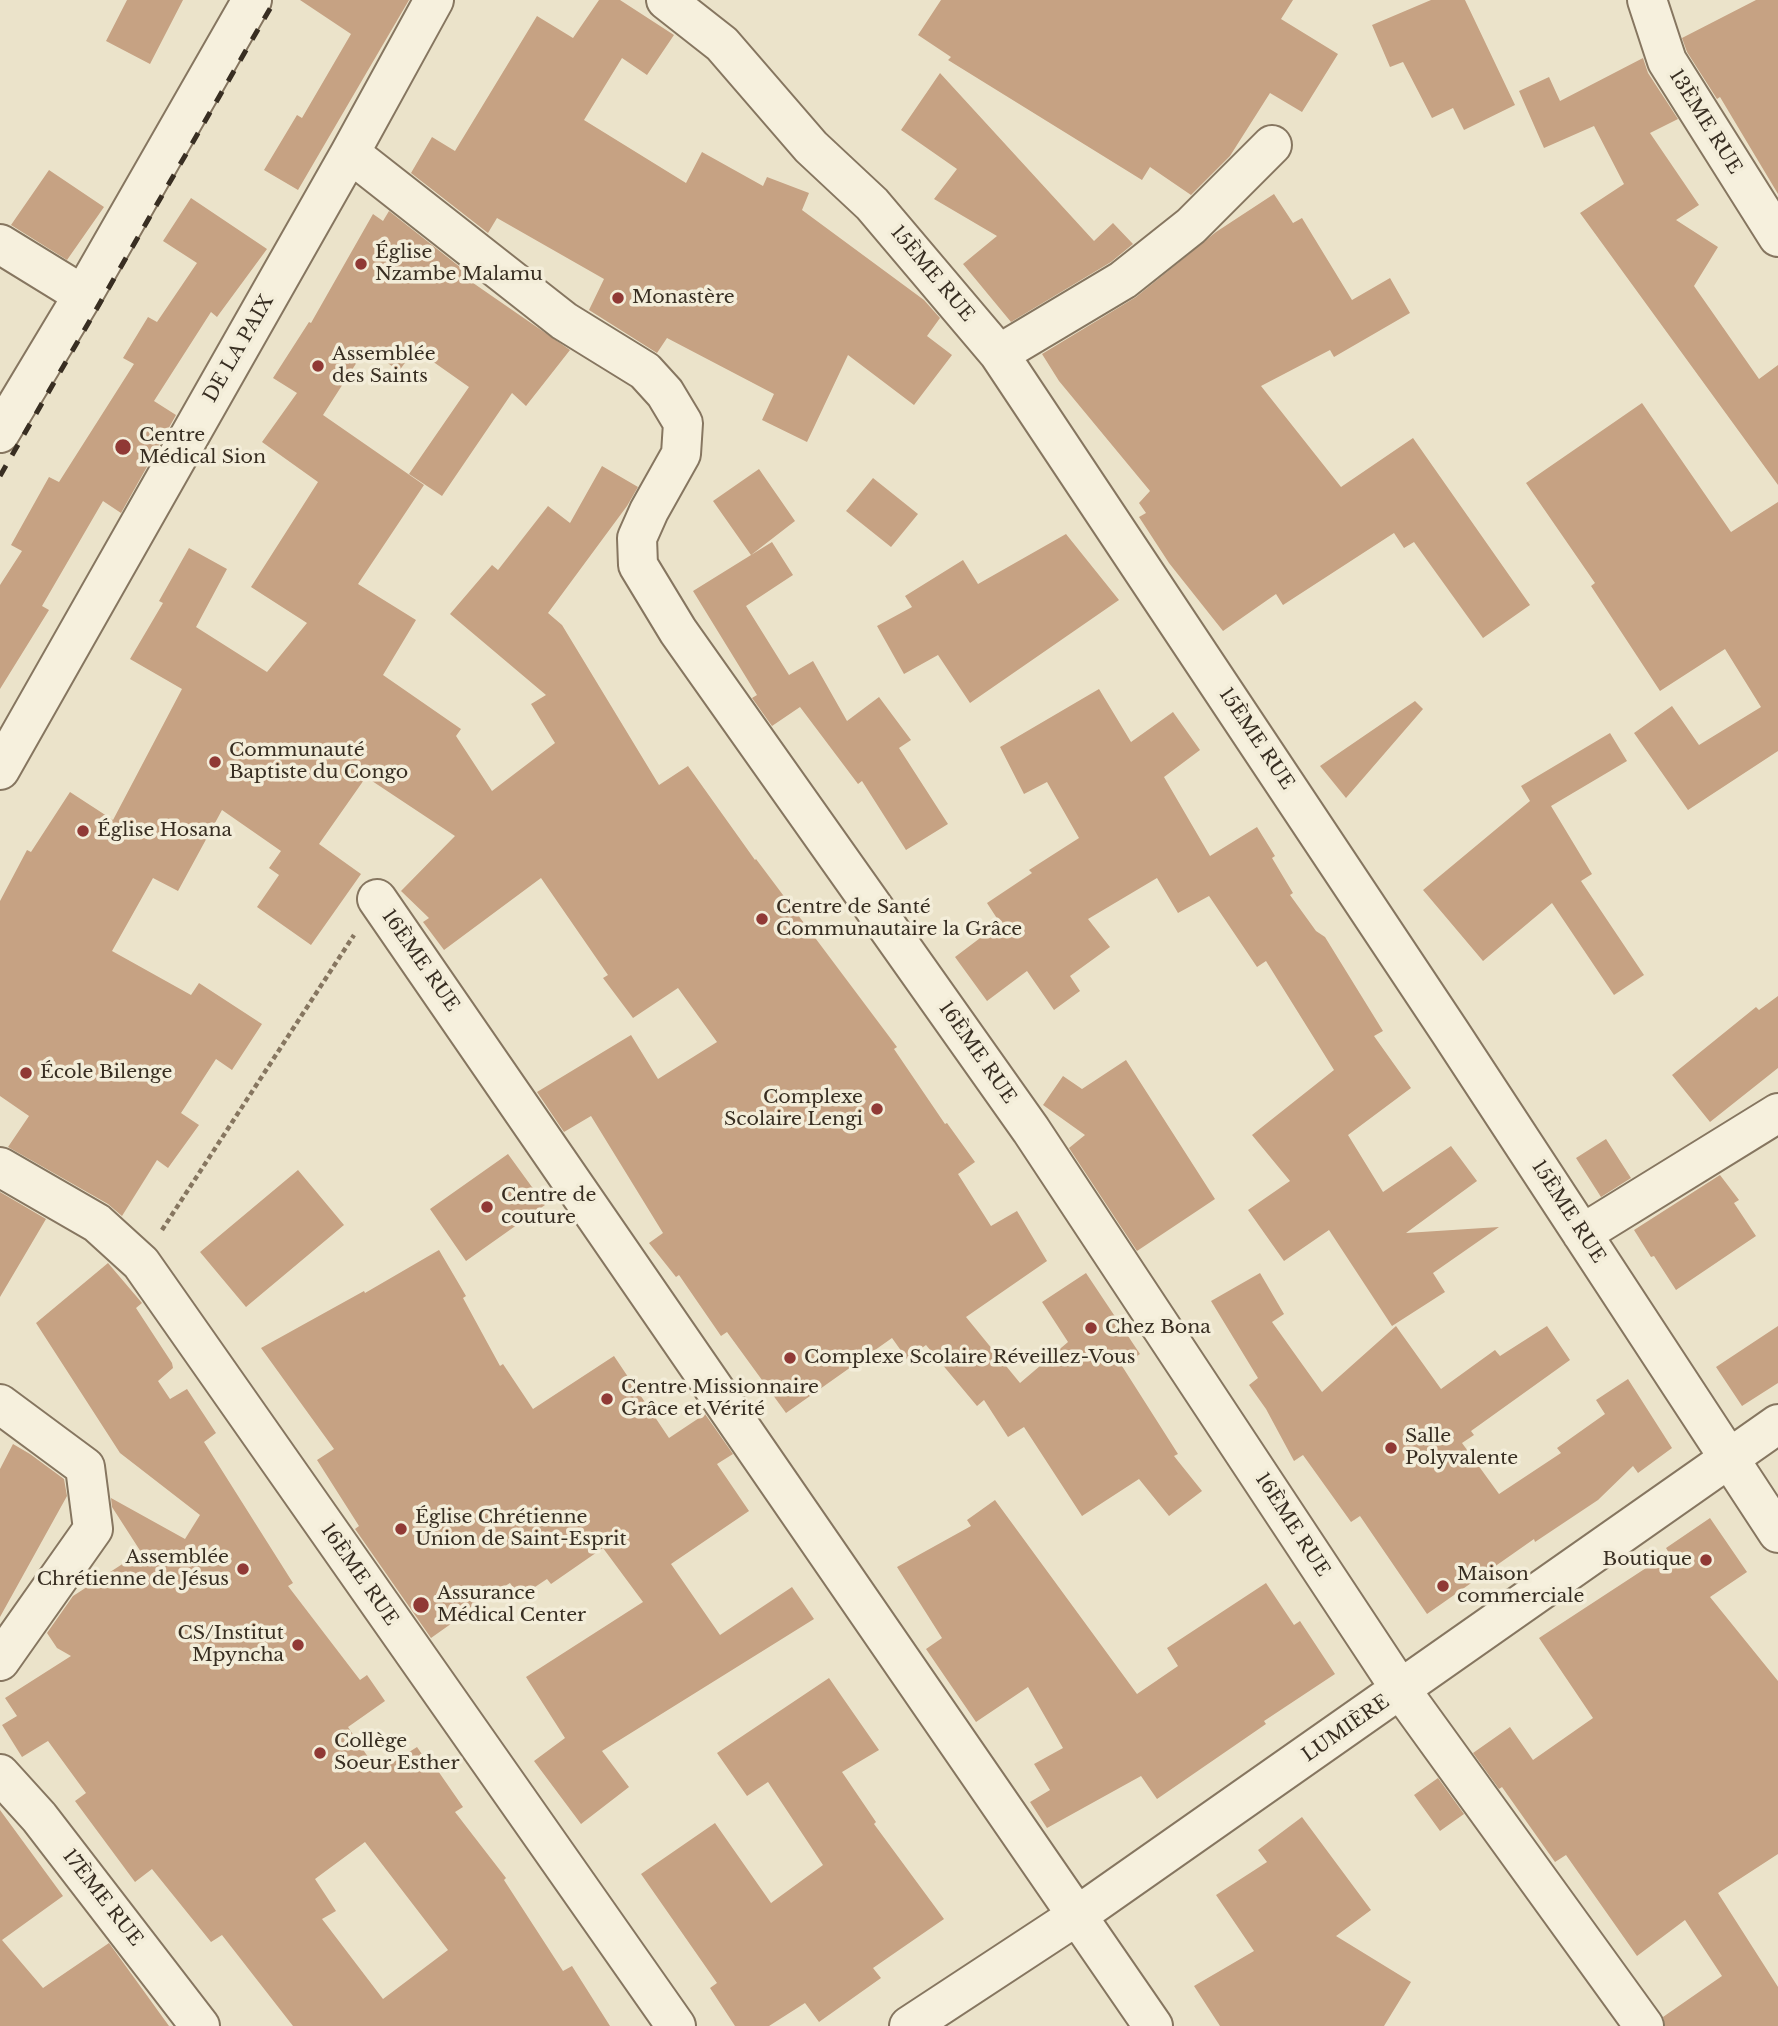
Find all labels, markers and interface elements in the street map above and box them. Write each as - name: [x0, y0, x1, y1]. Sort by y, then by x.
- street label: 13ÈME RUE: [1664, 66, 1746, 178]
- street label: 15ÈME RUE: [885, 222, 979, 326]
- place label: Église Nzambe Malamu: [375, 242, 543, 286]
- marker: Église Nzambe Malamu: [353, 256, 369, 272]
- place label: Monastère: [632, 287, 735, 309]
- marker: Monastère: [610, 290, 626, 306]
- street label: DE LA PAIX: [199, 291, 279, 407]
- place label: Assemblée des Saints: [332, 344, 436, 388]
- marker: Assemblée des Saints: [310, 358, 326, 374]
- place label: Centre Médical Sion: [139, 425, 266, 469]
- marker: Centre Médical Sion: [113, 437, 133, 457]
- street label: 15ÈME RUE: [1214, 684, 1298, 794]
- place label: Communauté Baptiste du Congo: [229, 740, 408, 784]
- marker: Communauté Baptiste du Congo: [207, 754, 223, 770]
- place label: Église Hosana: [97, 820, 232, 842]
- marker: Église Hosana: [75, 823, 91, 839]
- place label: Centre de Santé Communautaire la Grâce: [776, 897, 1022, 941]
- street label: 16ÈME RUE: [376, 906, 464, 1016]
- marker: Centre de Santé Communautaire la Grâce: [754, 911, 770, 927]
- street label: 16ÈME RUE: [933, 998, 1021, 1108]
- place label: École Bilenge: [40, 1062, 172, 1084]
- marker: École Bilenge: [18, 1065, 34, 1081]
- place label: Complexe Scolaire Lengi: [724, 1087, 863, 1131]
- marker: Complexe Scolaire Lengi: [869, 1101, 885, 1117]
- street label: 15ÈME RUE: [1526, 1156, 1610, 1268]
- place label: Centre de couture: [501, 1185, 596, 1229]
- marker: Centre de couture: [479, 1199, 495, 1215]
- place label: Chez Bona: [1105, 1317, 1211, 1339]
- marker: Chez Bona: [1083, 1320, 1099, 1336]
- place label: Complexe Scolaire Réveillez-Vous: [804, 1347, 1135, 1369]
- marker: Complexe Scolaire Réveillez-Vous: [782, 1350, 798, 1366]
- place label: Centre Missionnaire Grâce et Vérité: [621, 1377, 819, 1421]
- marker: Centre Missionnaire Grâce et Vérité: [599, 1391, 615, 1407]
- place label: Salle Polyvalente: [1405, 1426, 1518, 1470]
- marker: Salle Polyvalente: [1383, 1440, 1399, 1456]
- street label: 16ÈME RUE: [1250, 1469, 1334, 1581]
- place label: Église Chrétienne Union de Saint-Esprit: [415, 1507, 627, 1551]
- street label: 16ÈME RUE: [315, 1520, 403, 1630]
- marker: Église Chrétienne Union de Saint-Esprit: [393, 1521, 409, 1537]
- place label: Assemblée Chrétienne de Jésus: [37, 1547, 229, 1591]
- place label: Boutique: [1603, 1549, 1692, 1571]
- marker: Boutique: [1698, 1552, 1714, 1568]
- marker: Assemblée Chrétienne de Jésus: [235, 1561, 251, 1577]
- place label: Maison commerciale: [1457, 1564, 1584, 1608]
- marker: Maison commerciale: [1435, 1578, 1451, 1594]
- place label: Assurance Médical Center: [437, 1583, 586, 1627]
- marker: Assurance Médical Center: [411, 1595, 431, 1615]
- place label: CS/Institut Mpyncha: [177, 1623, 284, 1667]
- marker: CS/Institut Mpyncha: [290, 1637, 306, 1653]
- street label: LUMIÈRE: [1298, 1691, 1394, 1767]
- place label: Collège Soeur Esther: [334, 1731, 459, 1775]
- marker: Collège Soeur Esther: [312, 1745, 328, 1761]
- street label: 17ÈME RUE: [57, 1845, 147, 1951]

